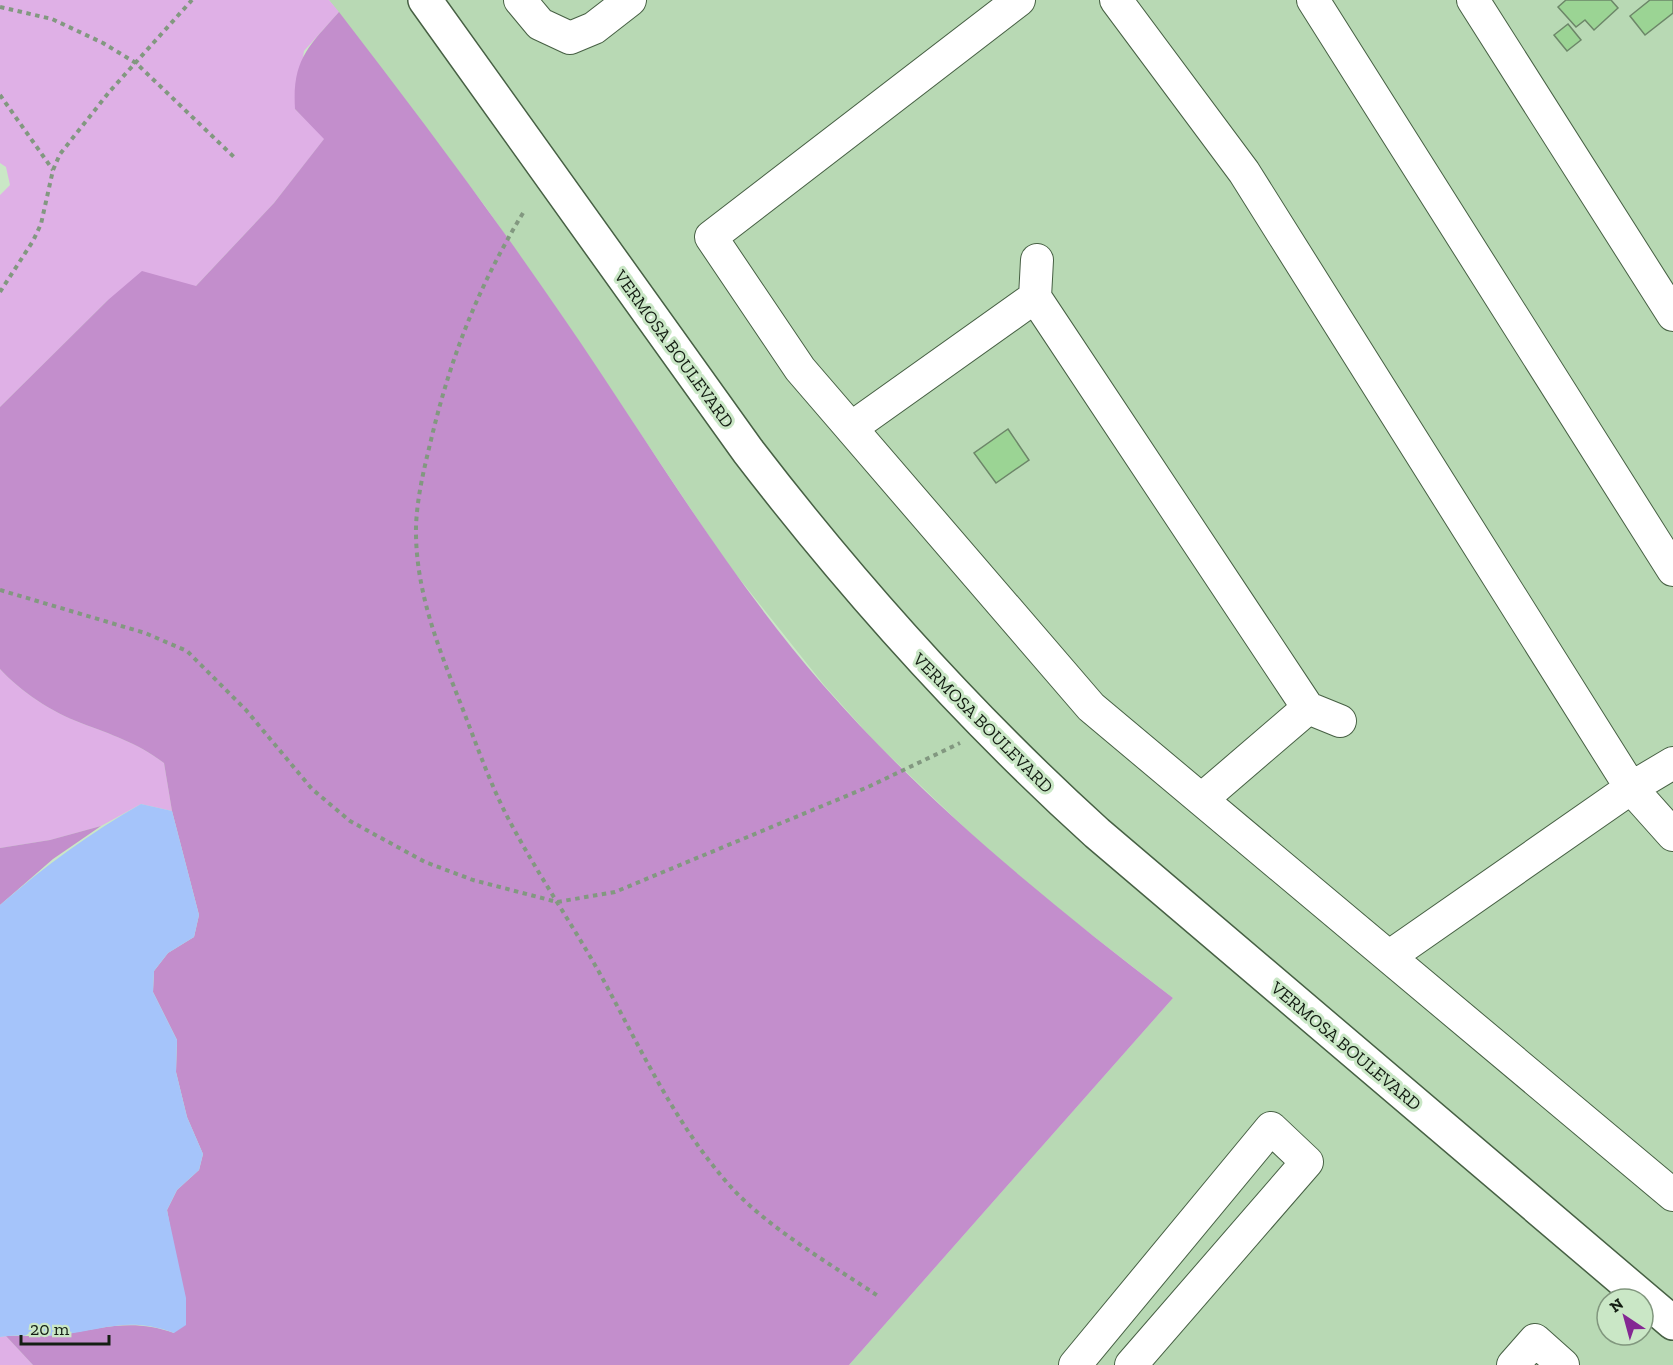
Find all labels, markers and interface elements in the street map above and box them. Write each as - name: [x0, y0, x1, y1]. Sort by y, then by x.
- street label: VERMOSA BOULEVARD: [609, 265, 739, 432]
- street label: VERMOSA BOULEVARD: [907, 647, 1058, 798]
- street label: VERMOSA BOULEVARD: [1266, 976, 1426, 1115]
- north arrow: [1595, 1287, 1655, 1347]
- text: N: [1606, 1294, 1627, 1317]
- scale bar: [21, 1308, 110, 1346]
- text: 20 m: [30, 1318, 70, 1340]

